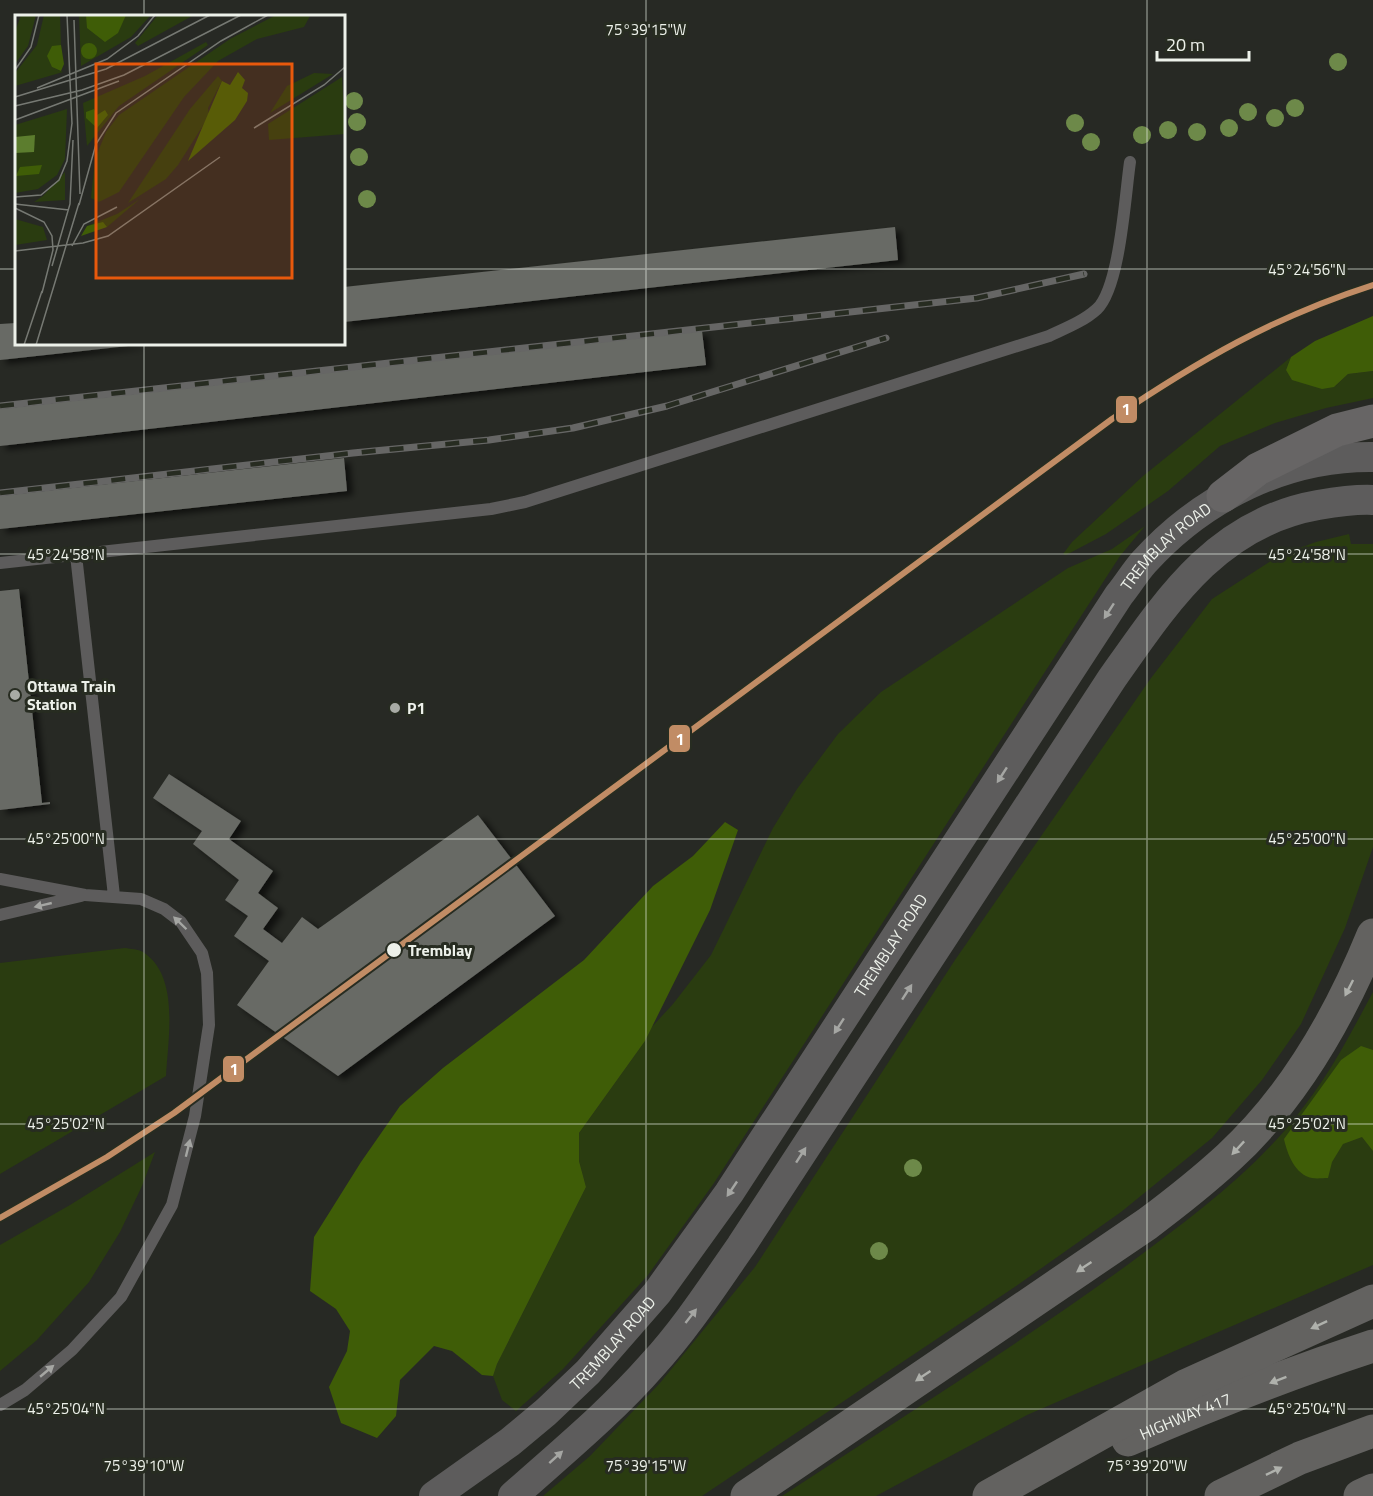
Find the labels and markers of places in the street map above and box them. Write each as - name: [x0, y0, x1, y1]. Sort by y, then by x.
- place label: Ottawa Train Station: [27, 674, 116, 716]
- marker: Ottawa Train Station: [8, 688, 22, 702]
- place label: P1: [407, 696, 425, 720]
- marker: P1: [388, 701, 402, 715]
- place label: Tremblay: [408, 938, 472, 962]
- marker: Tremblay: [385, 941, 403, 959]

